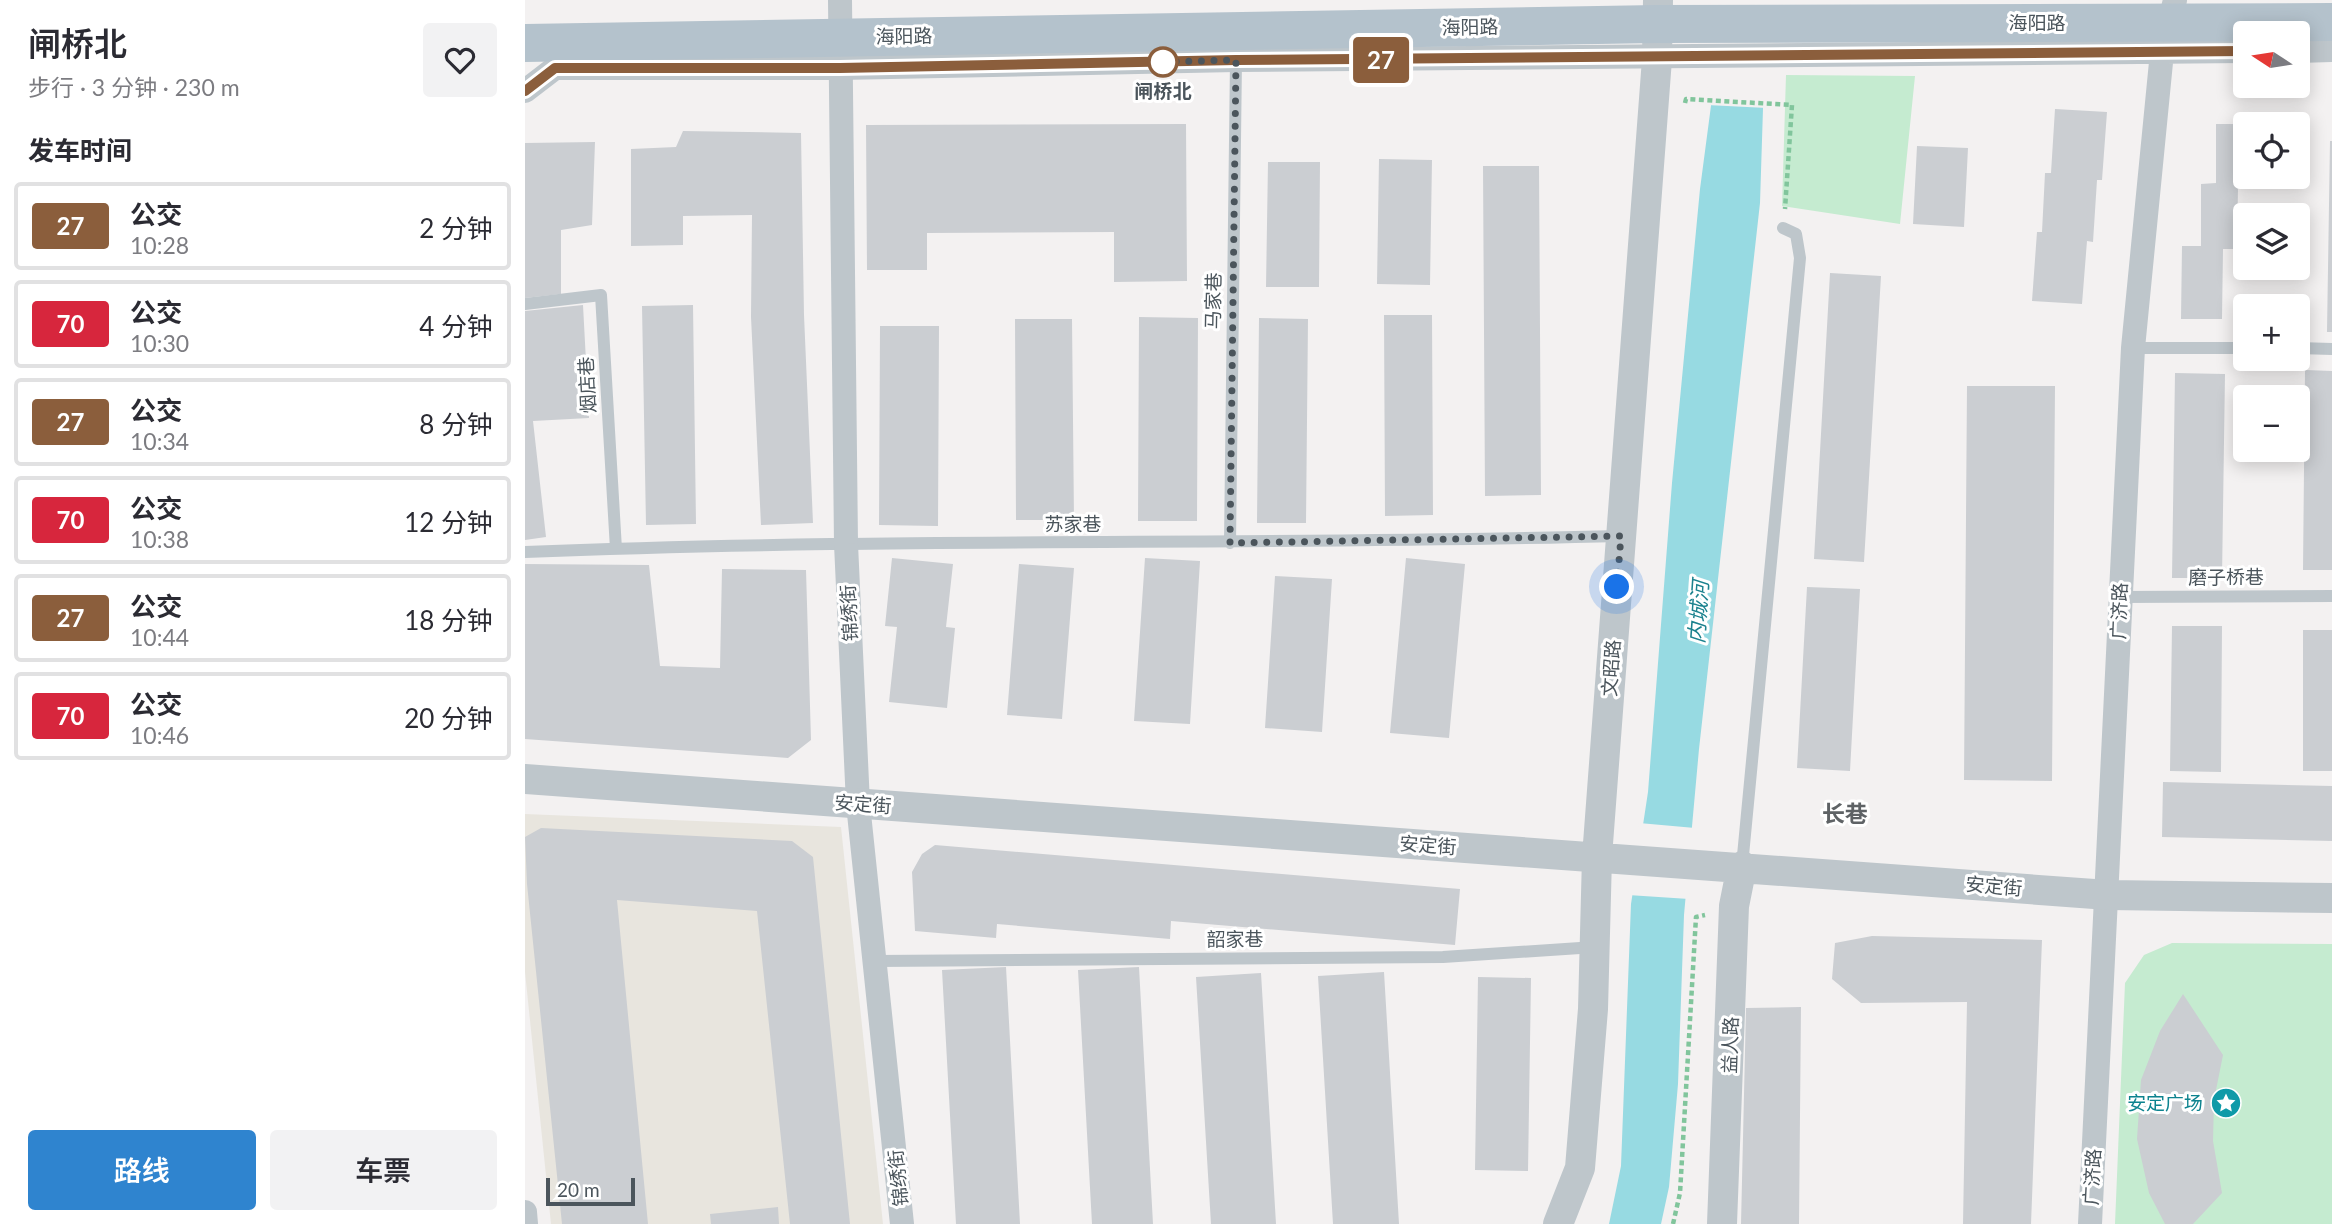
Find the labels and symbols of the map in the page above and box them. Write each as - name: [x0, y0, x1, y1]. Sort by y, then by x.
- street label: 海阳路: [2008, 11, 2066, 34]
- street label: 海阳路: [1441, 15, 1499, 38]
- north arrow: [2233, 21, 2310, 98]
- street label: 海阳路: [875, 24, 933, 47]
- line badge: 27: [1349, 37, 1413, 83]
- marker: 闸桥北: [1148, 47, 1178, 77]
- place label: 闸桥北: [1134, 79, 1192, 102]
- street label: 马家巷: [1201, 272, 1224, 330]
- street label: 烟店巷: [574, 356, 599, 414]
- street label: 苏家巷: [1044, 512, 1102, 535]
- street label: 磨子桥巷: [2188, 565, 2264, 588]
- your location: [1599, 569, 1634, 604]
- water label: 内城河: [1683, 576, 1712, 644]
- street label: 广济路: [2106, 582, 2131, 640]
- street label: 锦绣街: [836, 584, 861, 642]
- street label: 文昭路: [1597, 639, 1624, 697]
- street label: 安定街: [834, 790, 892, 817]
- district label: 长巷: [1822, 799, 1868, 827]
- street label: 安定街: [1399, 831, 1457, 858]
- street label: 安定街: [1965, 872, 2023, 899]
- street label: 韶家巷: [1206, 927, 1264, 950]
- street label: 益人路: [1717, 1016, 1742, 1074]
- place icon: 安定广场: [2209, 1086, 2243, 1120]
- place label: 安定广场: [2127, 1091, 2203, 1114]
- street label: 锦绣街: [883, 1148, 912, 1208]
- street label: 广济路: [2079, 1148, 2104, 1206]
- scale bar: [546, 1175, 635, 1207]

